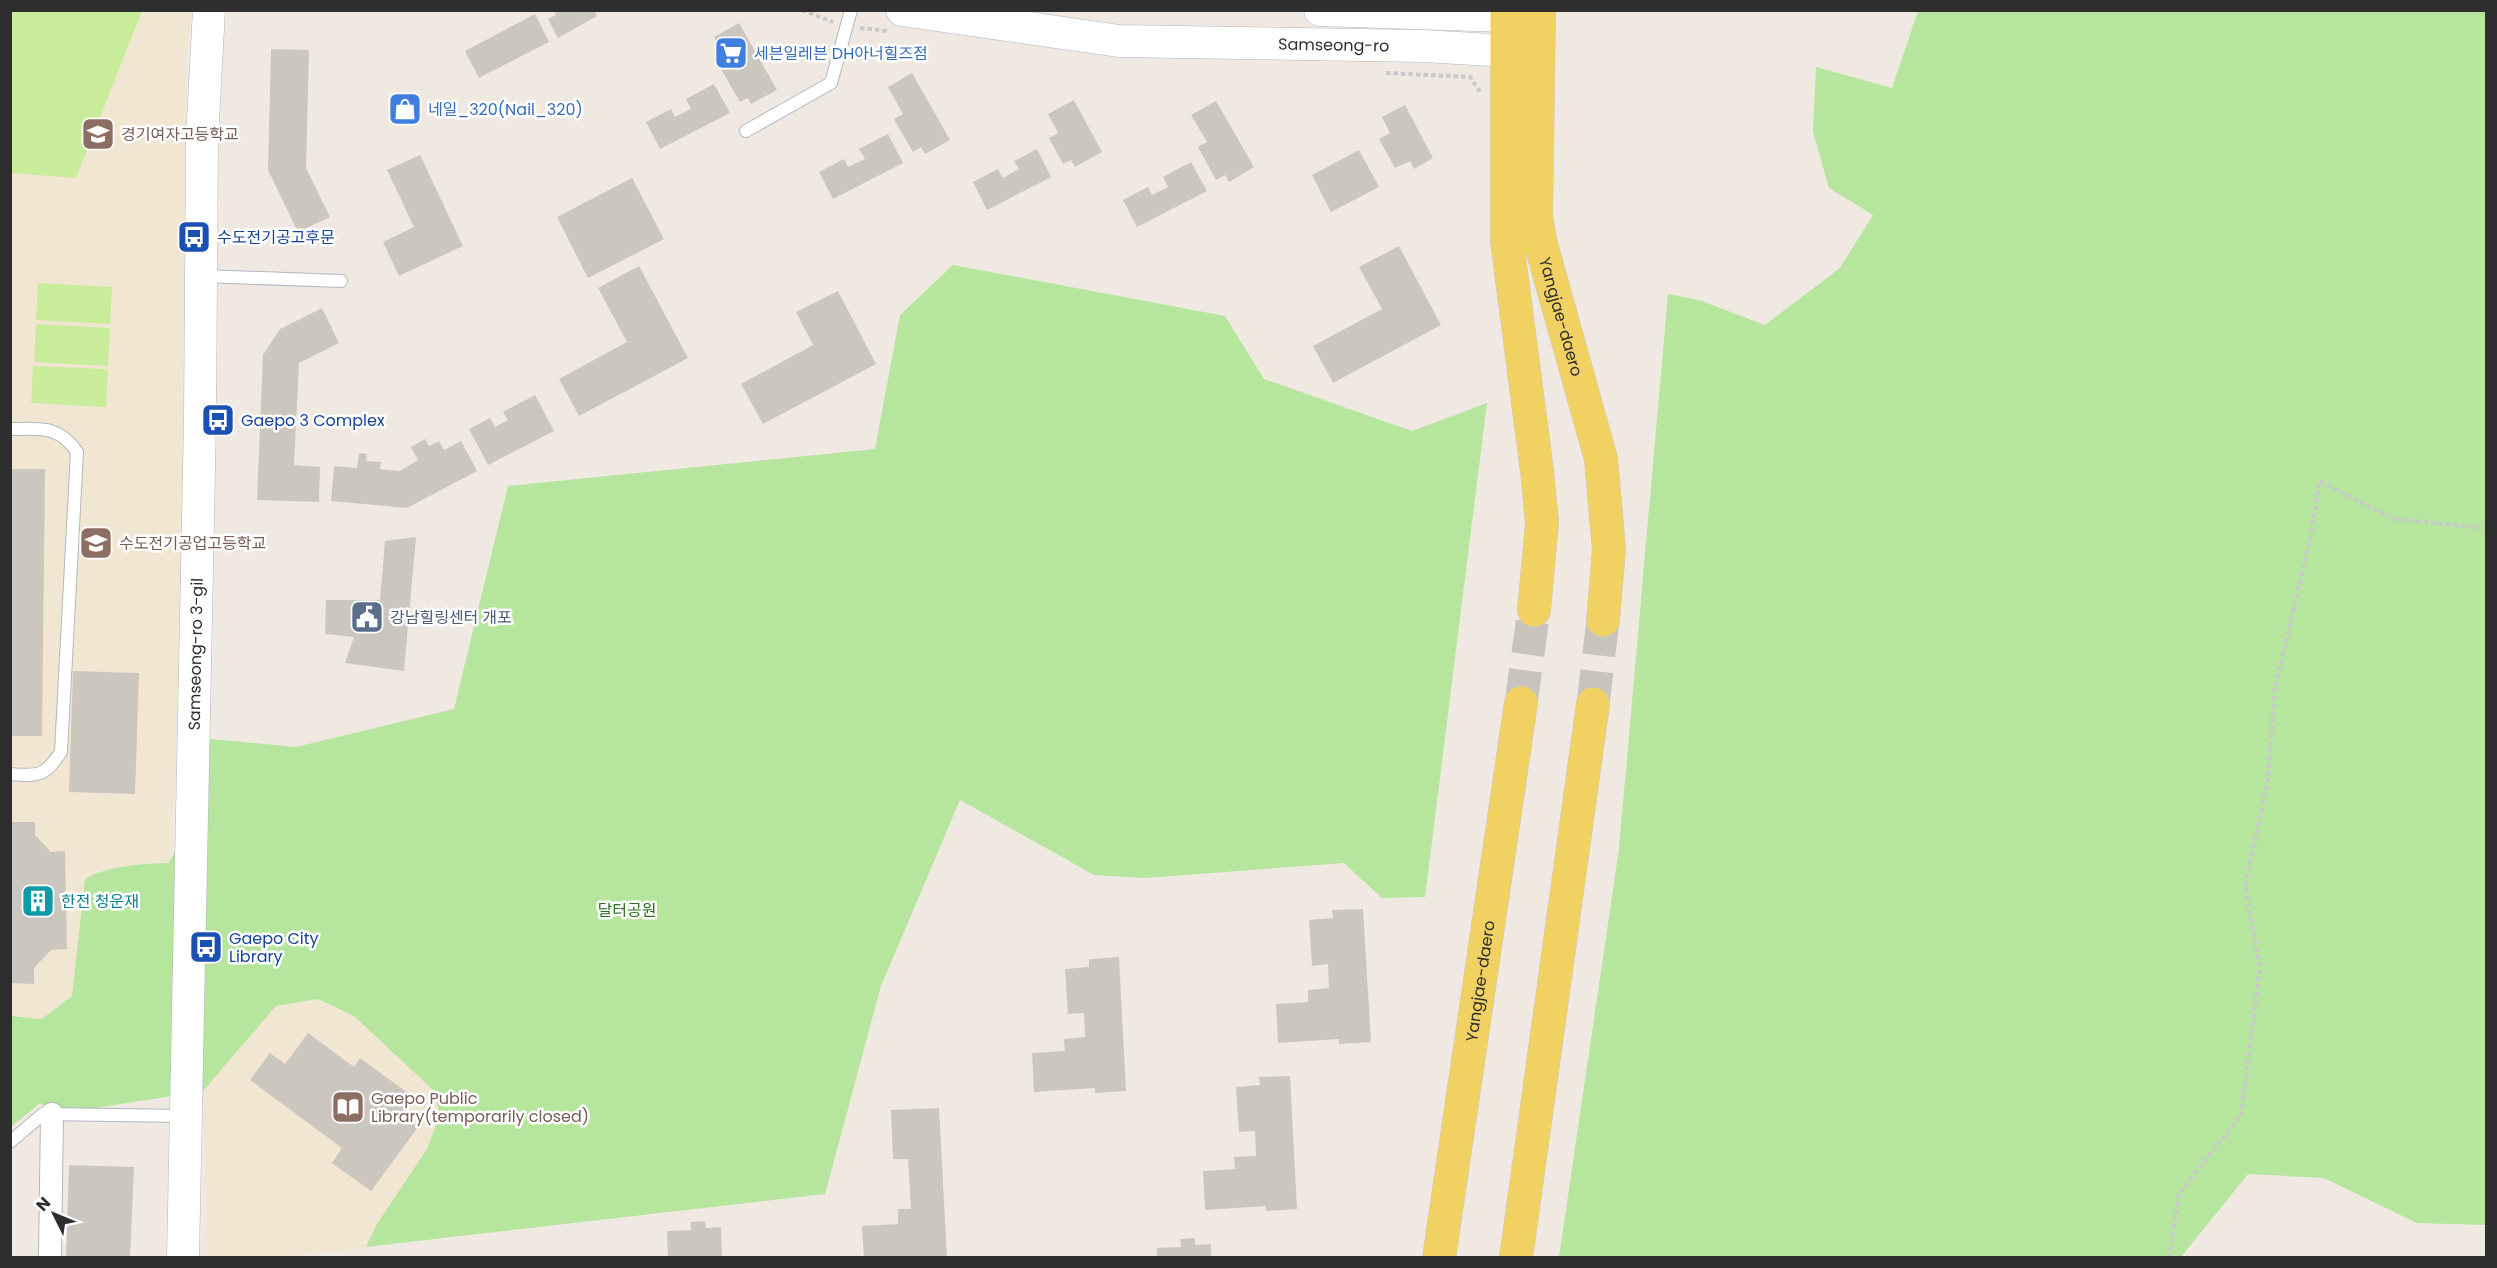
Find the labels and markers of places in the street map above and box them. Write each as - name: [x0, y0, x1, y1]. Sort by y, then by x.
- supermarket icon: 세븐일레븐 DH아너힐즈점: [713, 35, 749, 71]
- place label: 세븐일레븐 DH아너힐즈점: [754, 42, 928, 65]
- shop icon: 네일_320(Nail_320): [387, 91, 423, 127]
- place label: 네일_320(Nail_320): [428, 98, 583, 121]
- school or university icon: 경기여자고등학교: [80, 116, 116, 152]
- place label: 경기여자고등학교: [121, 123, 239, 146]
- bus stop icon: 수도전기공고후문: [176, 219, 212, 255]
- place label: 수도전기공고후문: [217, 226, 335, 249]
- bus stop icon: Gaepo 3 Complex: [200, 402, 236, 438]
- place label: Gaepo 3 Complex: [241, 409, 385, 432]
- school or university icon: 수도전기공업고등학교: [78, 525, 114, 561]
- place label: 수도전기공업고등학교: [119, 532, 266, 555]
- public building icon: 강남힐링센터 개포: [349, 599, 385, 635]
- place label: 강남힐링센터 개포: [390, 606, 512, 629]
- building icon: 한전 청운재: [20, 883, 56, 919]
- place label: 한전 청운재: [61, 890, 139, 913]
- place label: Gaepo City Library: [229, 927, 319, 968]
- bus stop icon: Gaepo City Library: [188, 929, 224, 965]
- place label: Gaepo Public Library(temporarily closed): [371, 1087, 589, 1128]
- library icon: Gaepo Public Library(temporarily closed): [330, 1089, 366, 1125]

